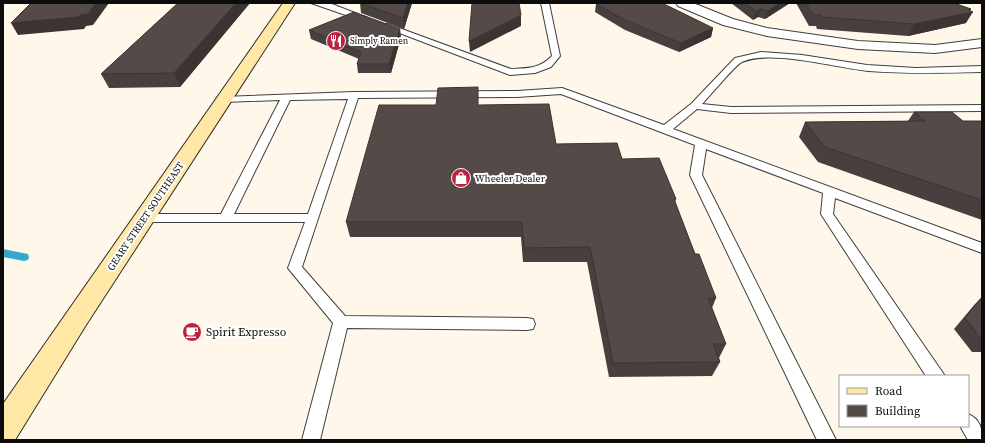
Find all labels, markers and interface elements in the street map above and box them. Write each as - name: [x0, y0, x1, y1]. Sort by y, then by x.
- restaurant icon: Simply Ramen: [325, 30, 347, 52]
- place label: Simply Ramen: [350, 35, 409, 47]
- street label: GEARY STREET SOUTHEAST: [104, 159, 187, 273]
- shop icon: Wheeler Dealer: [450, 167, 472, 189]
- place label: Wheeler Dealer: [475, 172, 546, 185]
- cafe icon: Spirit Expresso: [181, 321, 203, 343]
- place label: Spirit Expresso: [206, 324, 287, 340]
- legend: [839, 375, 969, 427]
- text: Road: [875, 383, 902, 399]
- text: Building: [875, 403, 920, 419]

